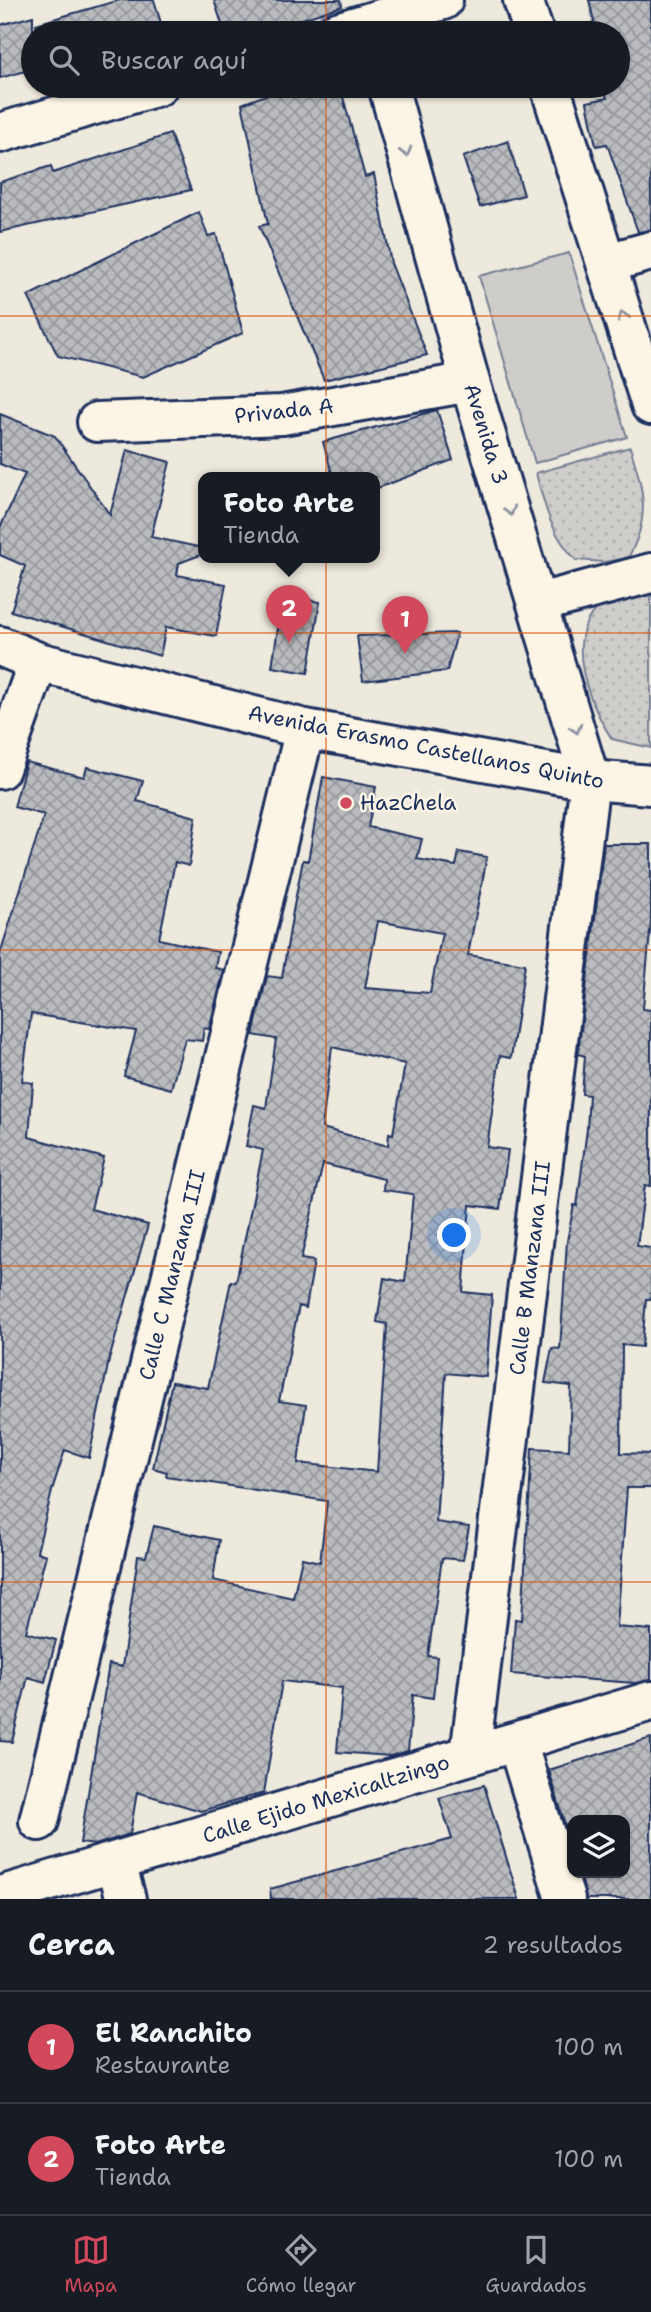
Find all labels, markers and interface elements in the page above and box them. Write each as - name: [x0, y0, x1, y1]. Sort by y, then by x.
- search box: [21, 21, 630, 98]
- icon: search: [45, 41, 83, 79]
- text: Buscar aquí: [101, 42, 247, 77]
- one-way arrow: [398, 145, 412, 157]
- one-way arrow: [617, 310, 632, 322]
- street label: Avenida 3: [457, 380, 515, 488]
- street label: Privada A: [233, 392, 335, 430]
- popup: [198, 472, 380, 563]
- text: Foto Arte: [223, 485, 355, 520]
- one-way arrow: [502, 505, 517, 517]
- text: Tienda: [223, 520, 299, 550]
- pin: 2: [266, 585, 312, 643]
- pin: 1: [382, 596, 428, 654]
- street label: Avenida Erasmo Castellanos Quinto: [246, 699, 606, 795]
- one-way arrow: [567, 723, 582, 735]
- place label: HazChela: [360, 789, 456, 817]
- marker: HazChela: [338, 795, 354, 811]
- street label: Calle B Manzana III: [503, 1159, 557, 1377]
- street label: Calle C Manzana III: [132, 1167, 212, 1383]
- your location: [437, 1218, 471, 1252]
- street label: Calle Ejido Mexicaltzingo: [199, 1748, 453, 1850]
- map controls: [567, 1815, 630, 1878]
- button: layers: [567, 1815, 630, 1878]
- text: Cerca: [28, 1924, 115, 1965]
- text: 2 resultados: [483, 1930, 623, 1960]
- text: El Ranchito: [95, 2015, 252, 2050]
- text: 1: [46, 2032, 56, 2062]
- text: 100 m: [554, 2032, 623, 2062]
- text: Restaurante: [95, 2050, 230, 2080]
- text: Foto Arte: [95, 2127, 226, 2162]
- text: 2: [43, 2144, 59, 2174]
- text: 100 m: [554, 2144, 623, 2174]
- text: Tienda: [95, 2162, 171, 2192]
- tab: Mapa: [64, 2231, 117, 2298]
- tab: Cómo llegar: [246, 2231, 357, 2298]
- tab: Guardados: [485, 2231, 587, 2298]

